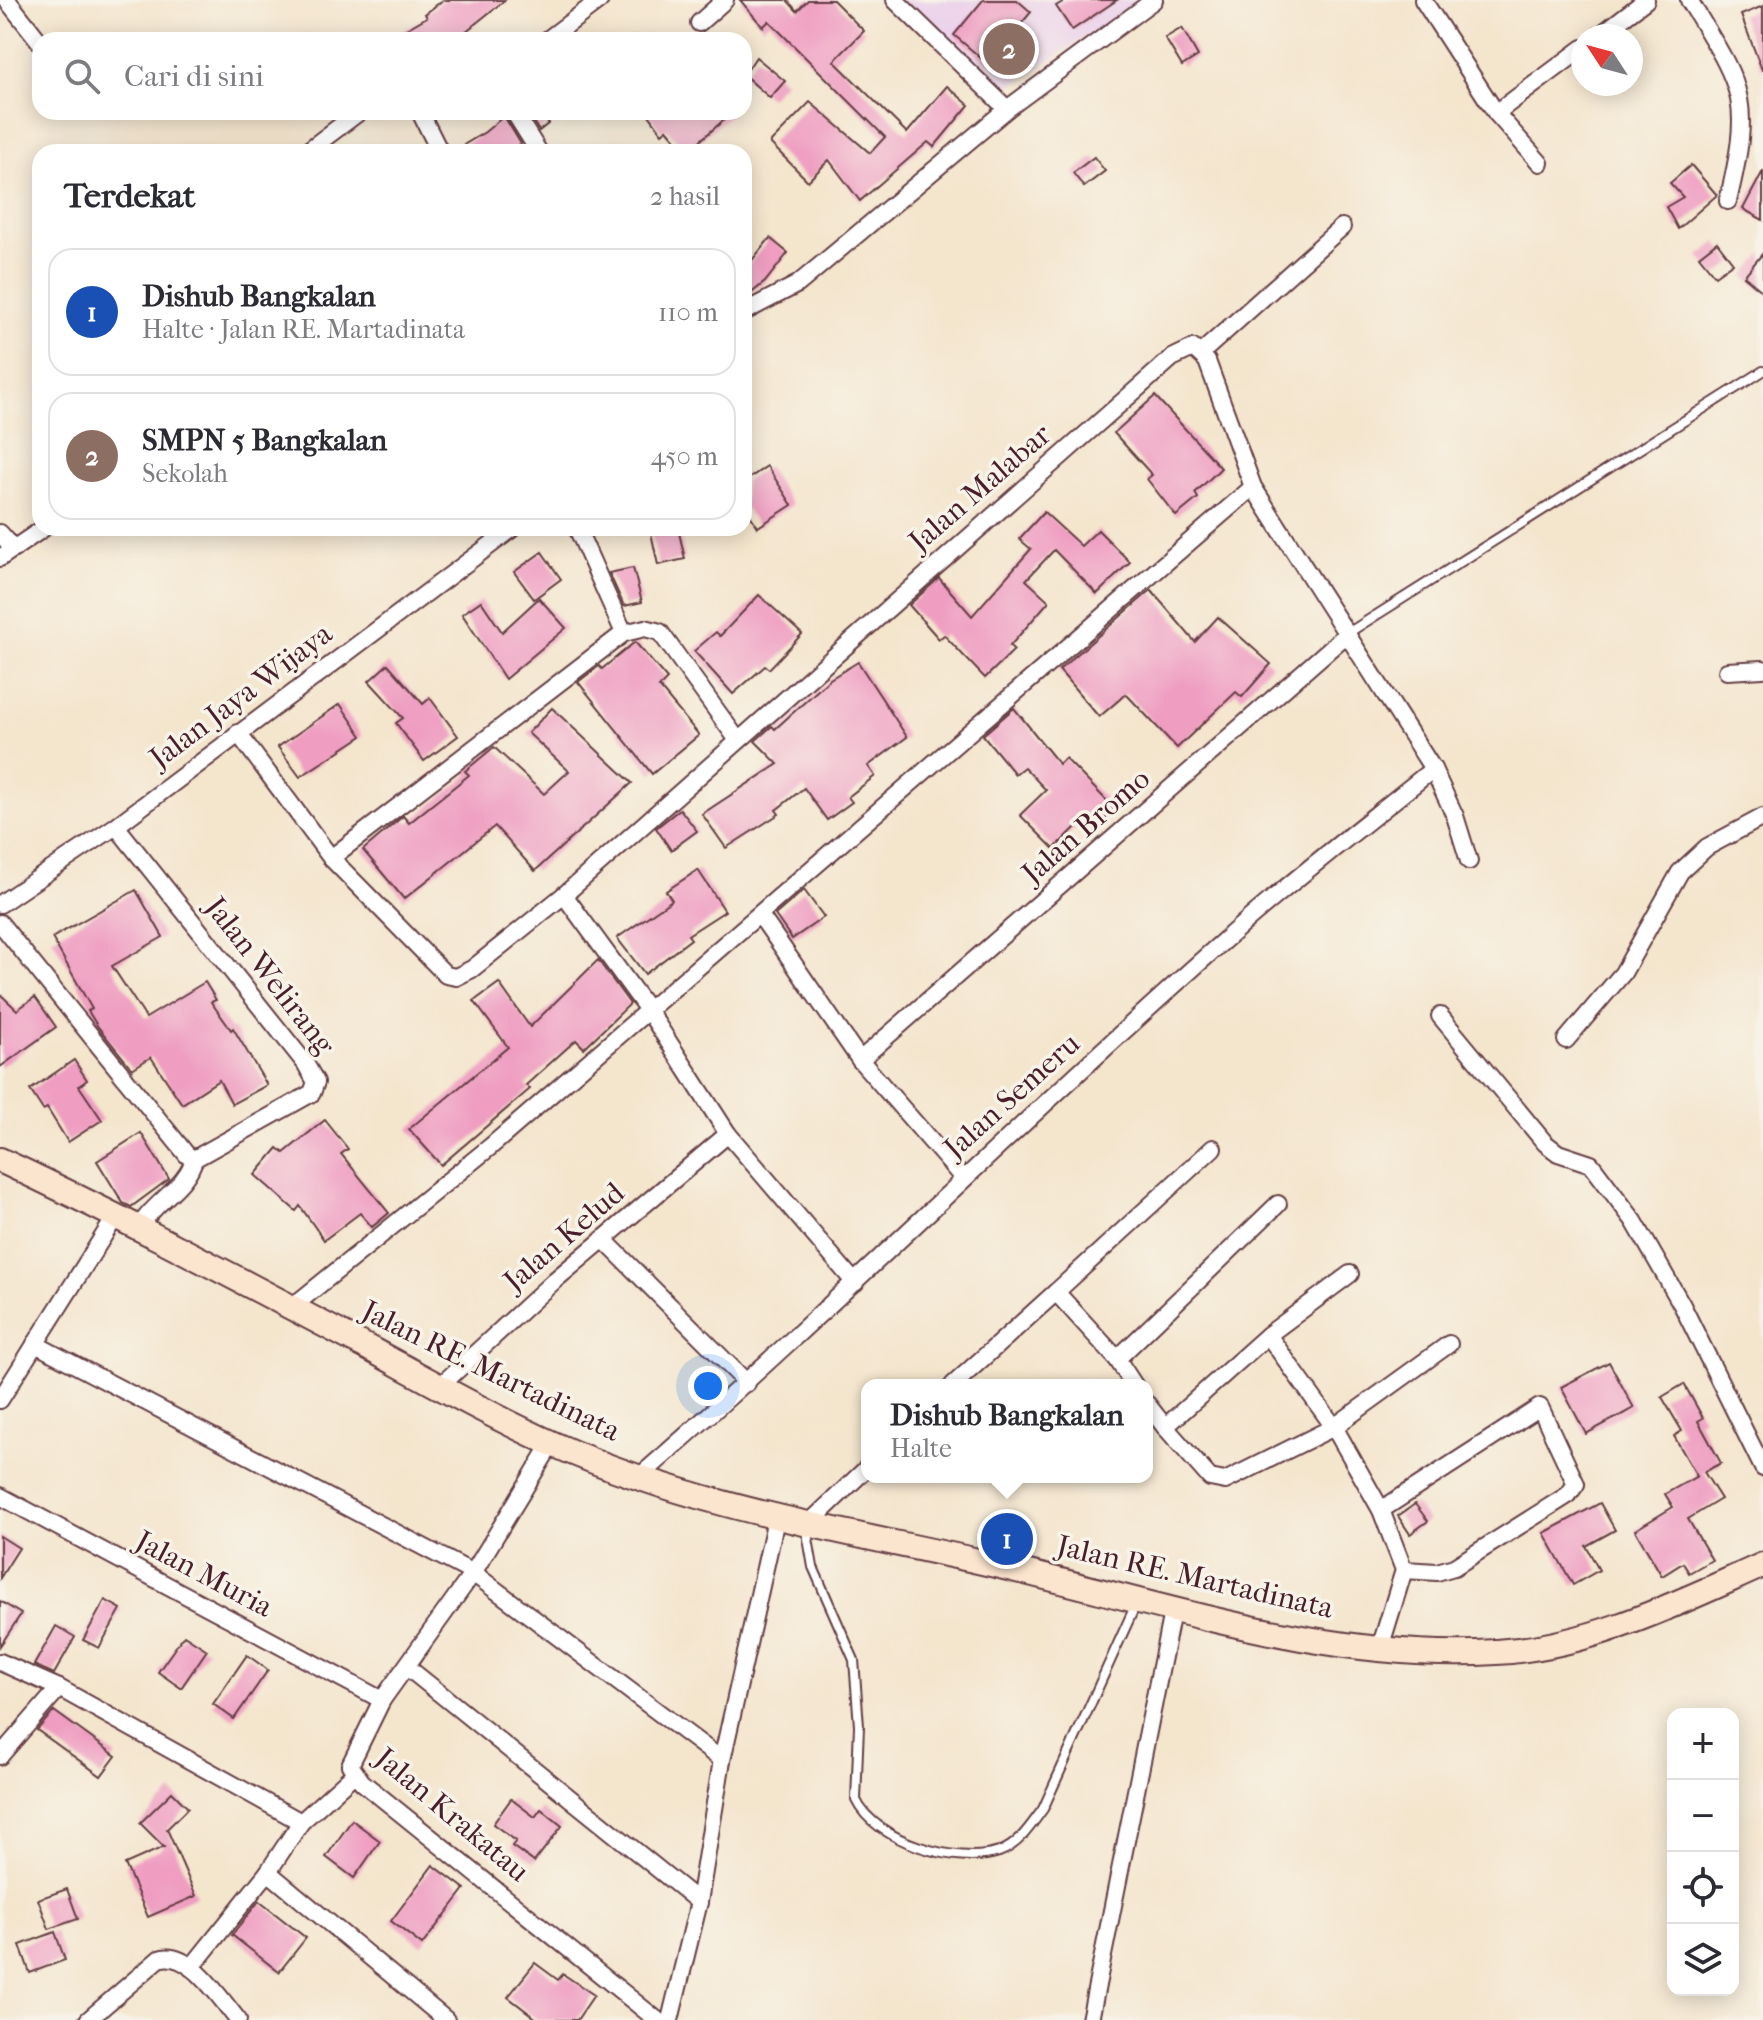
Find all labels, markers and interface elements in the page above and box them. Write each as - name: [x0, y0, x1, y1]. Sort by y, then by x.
- pin: 2: [983, 19, 1035, 79]
- north arrow: [1571, 24, 1643, 96]
- search box: [32, 32, 752, 120]
- icon: search: [60, 54, 104, 98]
- text: Cari di sini: [124, 59, 264, 94]
- text: Terdekat: [64, 176, 195, 216]
- text: 2 hasil: [650, 181, 720, 212]
- text: Dishub Bangkalan: [142, 279, 376, 314]
- text: 1: [87, 297, 97, 328]
- text: 110 m: [658, 297, 718, 328]
- text: Halte · Jalan RE. Martadinata: [142, 314, 465, 345]
- street label: Jalan Malabar: [900, 417, 1058, 560]
- text: SMPN 5 Bangkalan: [142, 423, 387, 458]
- text: 2: [85, 441, 99, 472]
- text: 450 m: [651, 441, 718, 472]
- text: Sekolah: [142, 458, 228, 489]
- street label: Jalan Jaya Wijaya: [141, 615, 340, 777]
- street label: Jalan Bromo: [1013, 761, 1157, 892]
- street label: Jalan Welirang: [197, 889, 343, 1062]
- street label: Jalan Semeru: [935, 1026, 1087, 1167]
- street label: Jalan Kelud: [495, 1175, 632, 1300]
- street label: Jalan RE. Martadinata: [354, 1292, 627, 1449]
- your location: [688, 1366, 728, 1406]
- popup: [861, 1379, 1153, 1483]
- text: Dishub Bangkalan: [890, 1398, 1124, 1433]
- text: Halte: [890, 1433, 952, 1464]
- pin: 1: [981, 1509, 1033, 1569]
- street label: Jalan Muria: [128, 1522, 279, 1625]
- street label: Jalan RE. Martadinata: [1051, 1528, 1338, 1626]
- map controls: [1667, 1708, 1739, 1996]
- button: +: [1667, 1708, 1739, 1780]
- street label: Jalan Krakatau: [367, 1739, 536, 1889]
- button: −: [1667, 1780, 1739, 1852]
- button: locate: [1667, 1852, 1739, 1924]
- button: layers: [1667, 1924, 1739, 1996]

